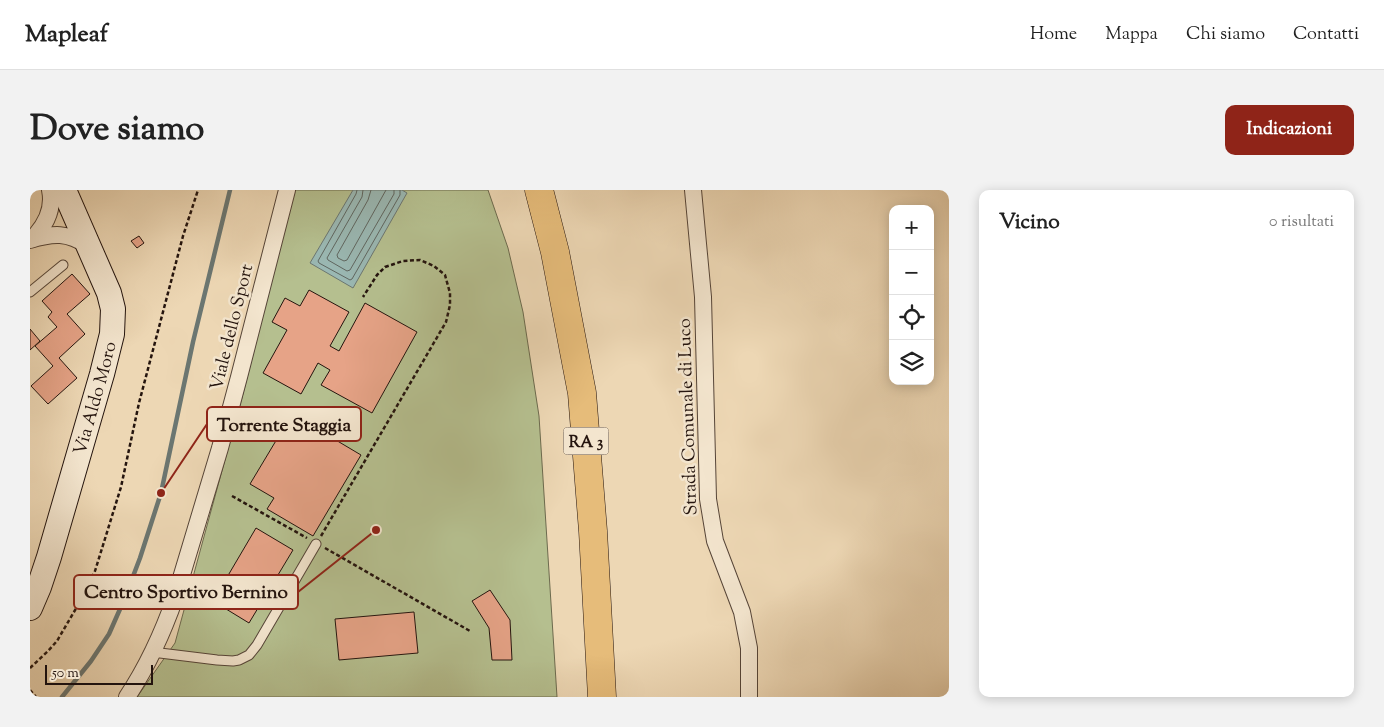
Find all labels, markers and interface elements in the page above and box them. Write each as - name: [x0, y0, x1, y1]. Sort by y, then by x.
- text: Mapleaf: [25, 18, 108, 52]
- text: Home: [1030, 22, 1077, 48]
- text: Mappa: [1105, 22, 1158, 48]
- text: Chi siamo: [1186, 22, 1265, 48]
- text: Contatti: [1293, 22, 1359, 48]
- text: Dove siamo: [30, 105, 204, 156]
- button: Indicazioni: [1225, 105, 1354, 155]
- map controls: [889, 205, 934, 385]
- button: +: [889, 205, 934, 250]
- text: Vicino: [999, 208, 1060, 238]
- text: 0 risultati: [1269, 211, 1334, 234]
- button: −: [889, 250, 934, 295]
- street label: Viale dello Sport: [205, 262, 261, 393]
- button: locate: [889, 295, 934, 340]
- street label: Strada Comunale di Luco: [673, 318, 705, 516]
- street label: Via Aldo Moro: [68, 339, 125, 458]
- button: layers: [889, 340, 934, 385]
- callout: Torrente Staggia: [207, 407, 361, 441]
- text: Torrente Staggia: [217, 413, 352, 440]
- road number: RA 3: [564, 428, 608, 454]
- callout: Centro Sportivo Bernino: [74, 575, 298, 609]
- text: Centro Sportivo Bernino: [84, 580, 288, 607]
- scale bar: [45, 662, 152, 685]
- text: 50 m: [52, 664, 79, 684]

